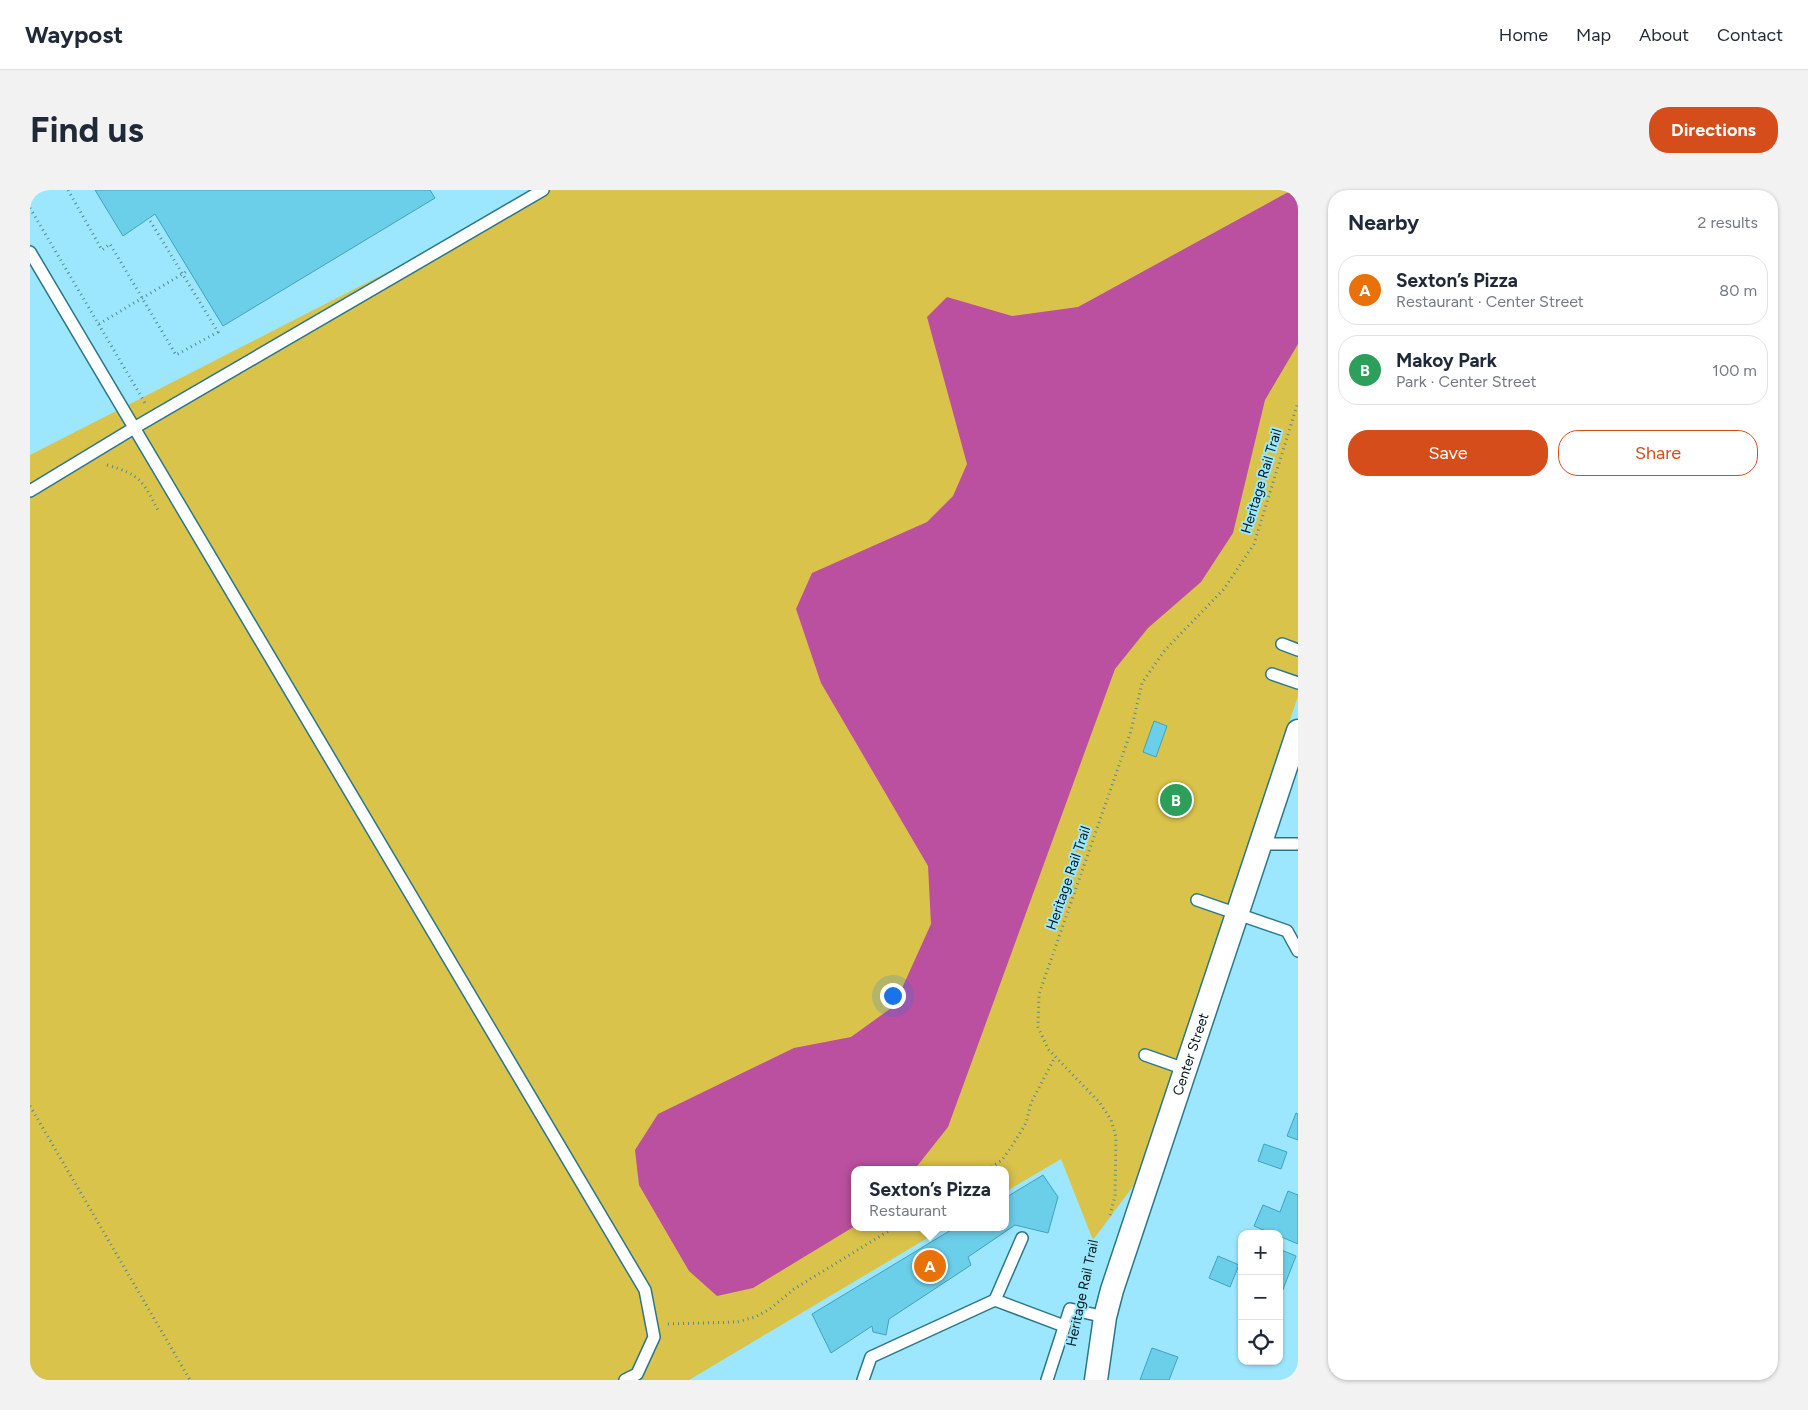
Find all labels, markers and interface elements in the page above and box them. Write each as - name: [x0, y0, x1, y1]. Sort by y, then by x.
- text: Waypost: [25, 20, 123, 49]
- text: Home: [1499, 24, 1548, 46]
- text: Map: [1576, 24, 1611, 46]
- text: About: [1639, 24, 1689, 46]
- text: Contact: [1717, 24, 1783, 46]
- button: Directions: [1649, 107, 1778, 153]
- text: Find us: [30, 109, 144, 151]
- text: Nearby: [1348, 210, 1419, 235]
- text: 2 results: [1698, 213, 1758, 232]
- text: Sexton’s Pizza: [1396, 269, 1518, 292]
- text: A: [1359, 281, 1371, 300]
- text: 80 m: [1719, 281, 1757, 300]
- text: Restaurant · Center Street: [1396, 292, 1584, 311]
- text: Makoy Park: [1396, 349, 1497, 372]
- text: B: [1360, 361, 1370, 380]
- text: 100 m: [1712, 361, 1757, 380]
- text: Park · Center Street: [1396, 372, 1537, 391]
- street label: Heritage Rail Trail: [1237, 427, 1286, 536]
- button: Save: [1348, 430, 1548, 476]
- button: Share: [1558, 430, 1758, 476]
- pin: B: [1160, 781, 1192, 819]
- street label: Heritage Rail Trail: [1043, 824, 1094, 932]
- your location: [880, 983, 906, 1009]
- street label: Center Street: [1169, 1011, 1213, 1098]
- popup: [851, 1166, 1009, 1231]
- text: Sexton’s Pizza: [869, 1178, 991, 1201]
- text: Restaurant: [869, 1201, 947, 1220]
- map controls: [1238, 1230, 1283, 1365]
- button: +: [1238, 1230, 1283, 1275]
- street label: Heritage Rail Trail: [1063, 1238, 1102, 1348]
- pin: A: [914, 1247, 946, 1285]
- button: −: [1238, 1275, 1283, 1320]
- button: locate: [1238, 1320, 1283, 1365]

